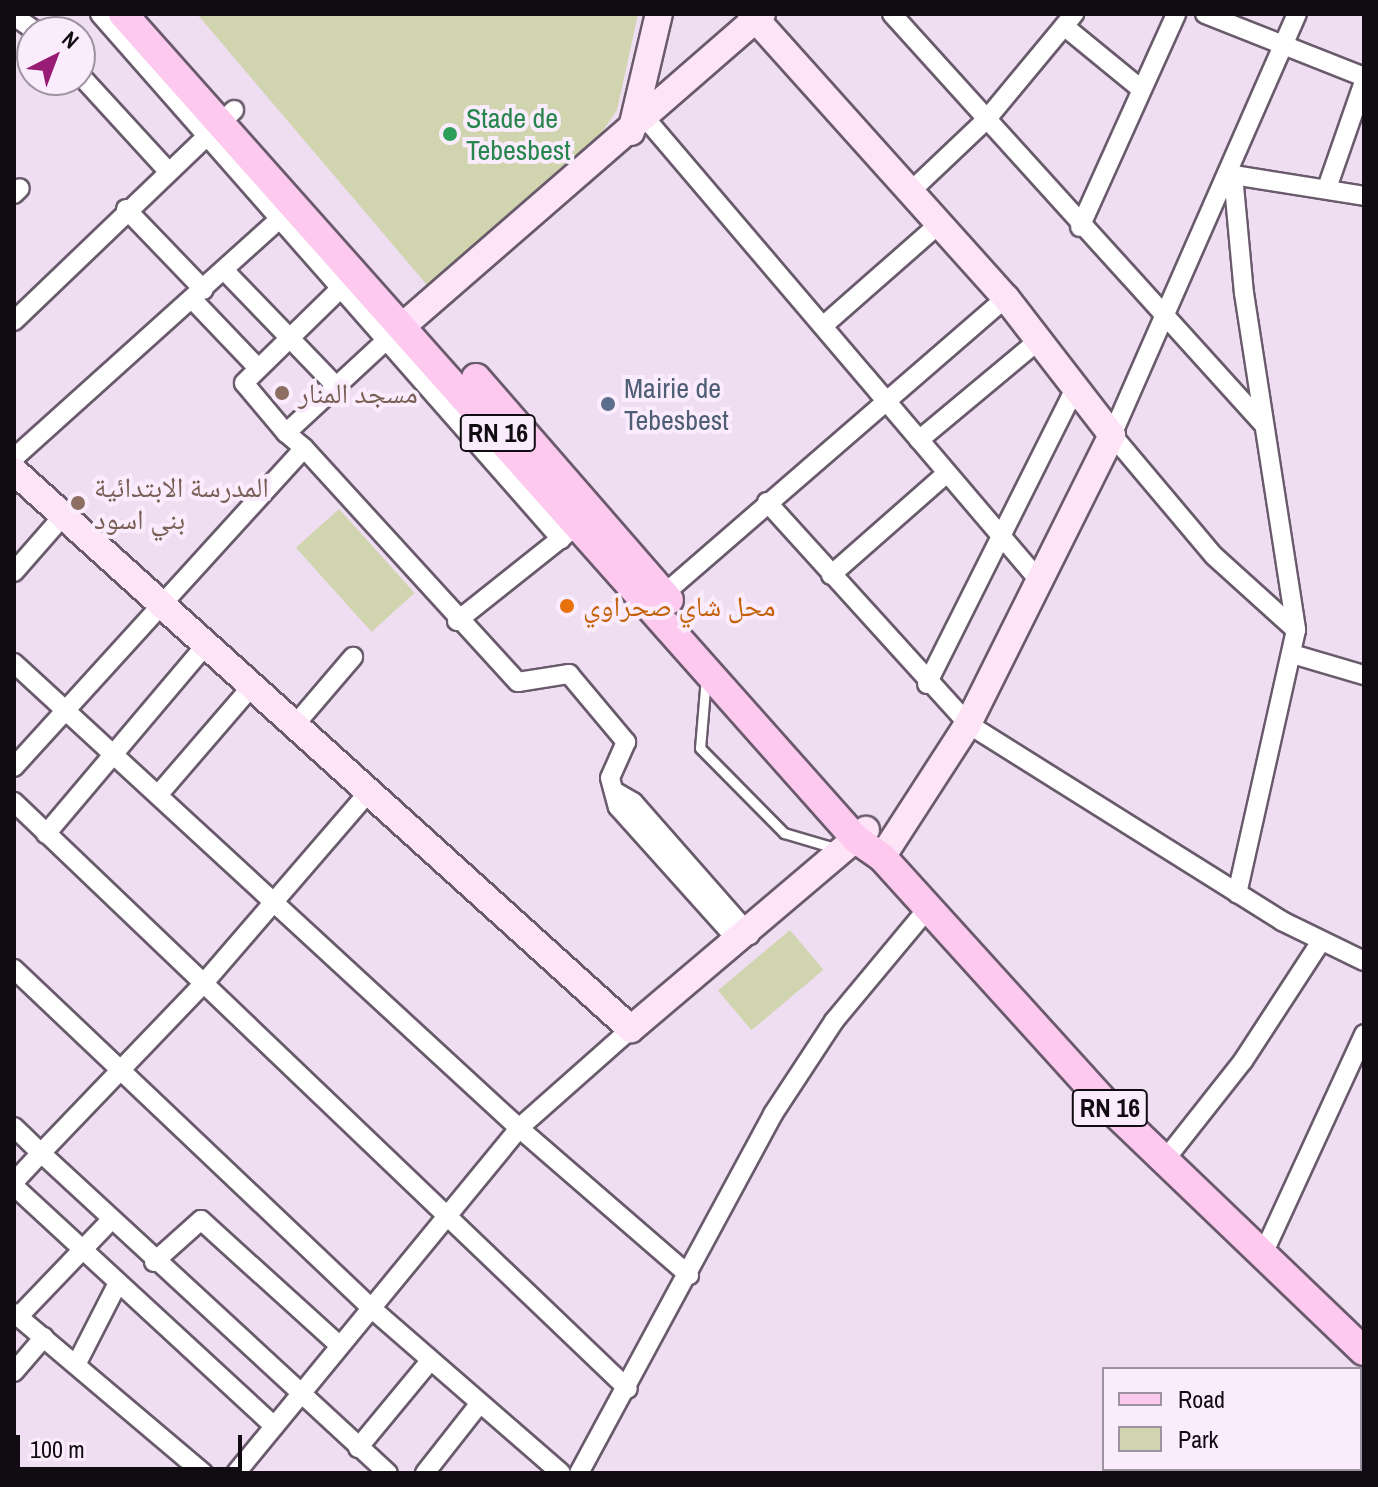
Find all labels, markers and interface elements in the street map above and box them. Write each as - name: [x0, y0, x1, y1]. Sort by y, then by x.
- north arrow: [16, 16, 96, 96]
- text: N: [56, 24, 86, 55]
- place label: Stade de Tebesbest: [466, 101, 571, 167]
- marker: Stade de Tebesbest: [441, 125, 459, 143]
- place label: Mairie de Tebesbest: [624, 371, 729, 437]
- place label: مسجد المنار: [298, 376, 418, 410]
- marker: مسجد المنار: [273, 384, 291, 402]
- marker: Mairie de Tebesbest: [599, 395, 617, 413]
- road number: RN 16: [458, 411, 538, 455]
- place label: المدرسة الابتدائية بني اسود: [94, 470, 269, 536]
- marker: المدرسة الابتدائية بني اسود: [69, 494, 87, 512]
- place label: محل شاي صحراوي: [583, 589, 776, 623]
- marker: محل شاي صحراوي: [558, 597, 576, 615]
- road number: RN 16: [1070, 1086, 1150, 1130]
- legend: [1102, 1367, 1362, 1471]
- text: Road: [1178, 1383, 1225, 1415]
- scale bar: [20, 1419, 246, 1469]
- text: Park: [1178, 1423, 1218, 1455]
- text: 100 m: [30, 1433, 85, 1465]

